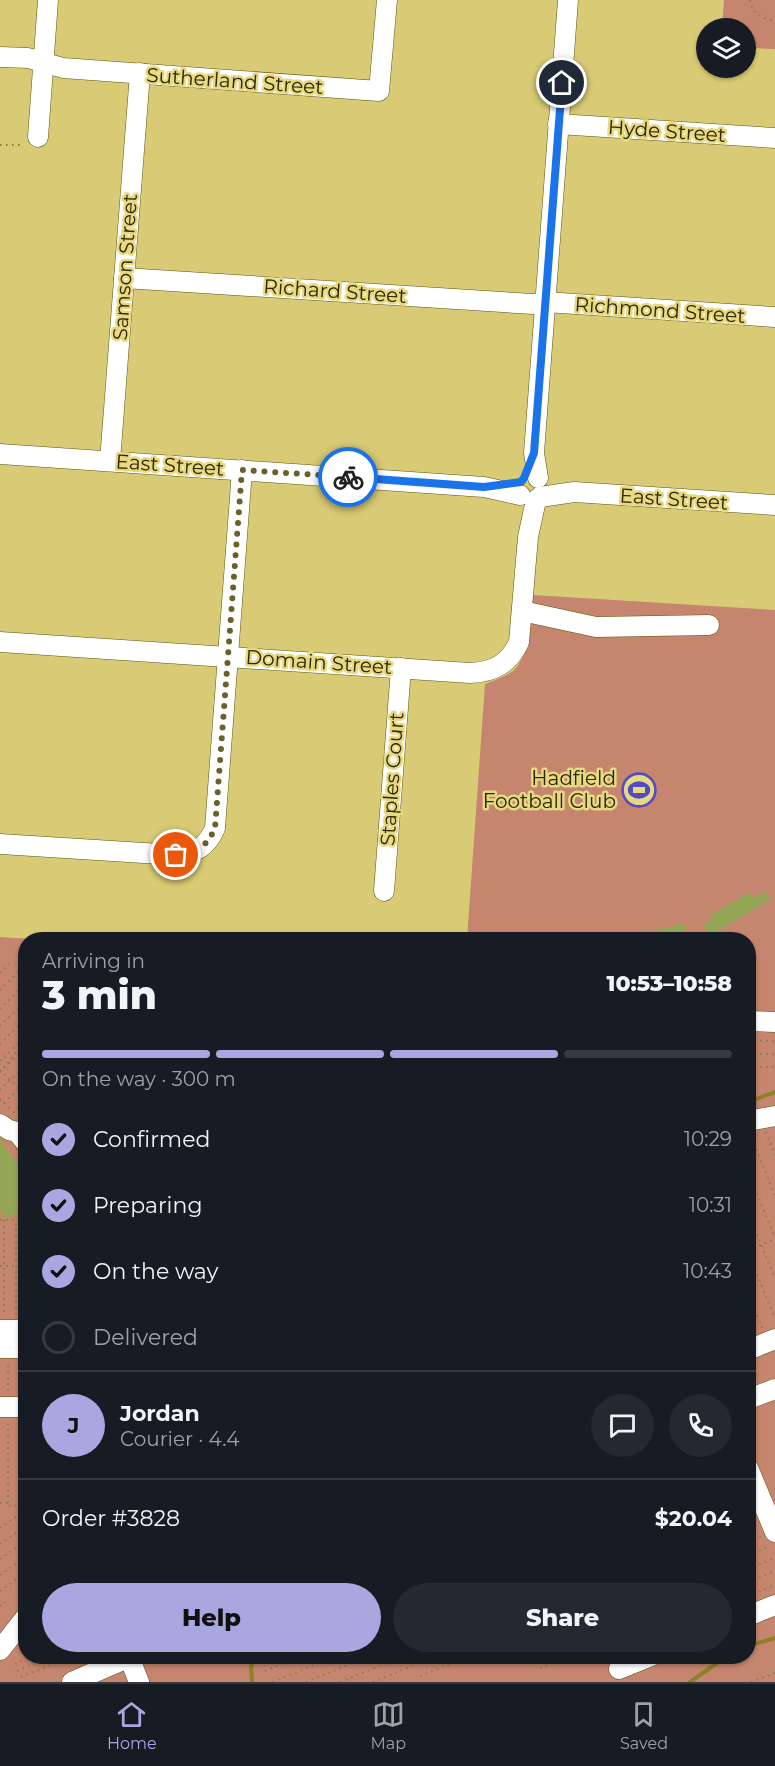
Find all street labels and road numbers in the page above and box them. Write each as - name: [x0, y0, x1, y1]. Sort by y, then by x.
- street label: Sutherland Street: [146, 63, 324, 99]
- street label: Hyde Street: [607, 115, 727, 147]
- street label: Samson Street: [108, 193, 142, 341]
- street label: Richard Street: [263, 274, 407, 308]
- street label: Richmond Street: [574, 292, 746, 328]
- street label: East Street: [115, 449, 225, 481]
- street label: East Street: [619, 483, 729, 515]
- street label: Domain Street: [245, 645, 393, 679]
- street label: Staples Court: [375, 711, 409, 847]

